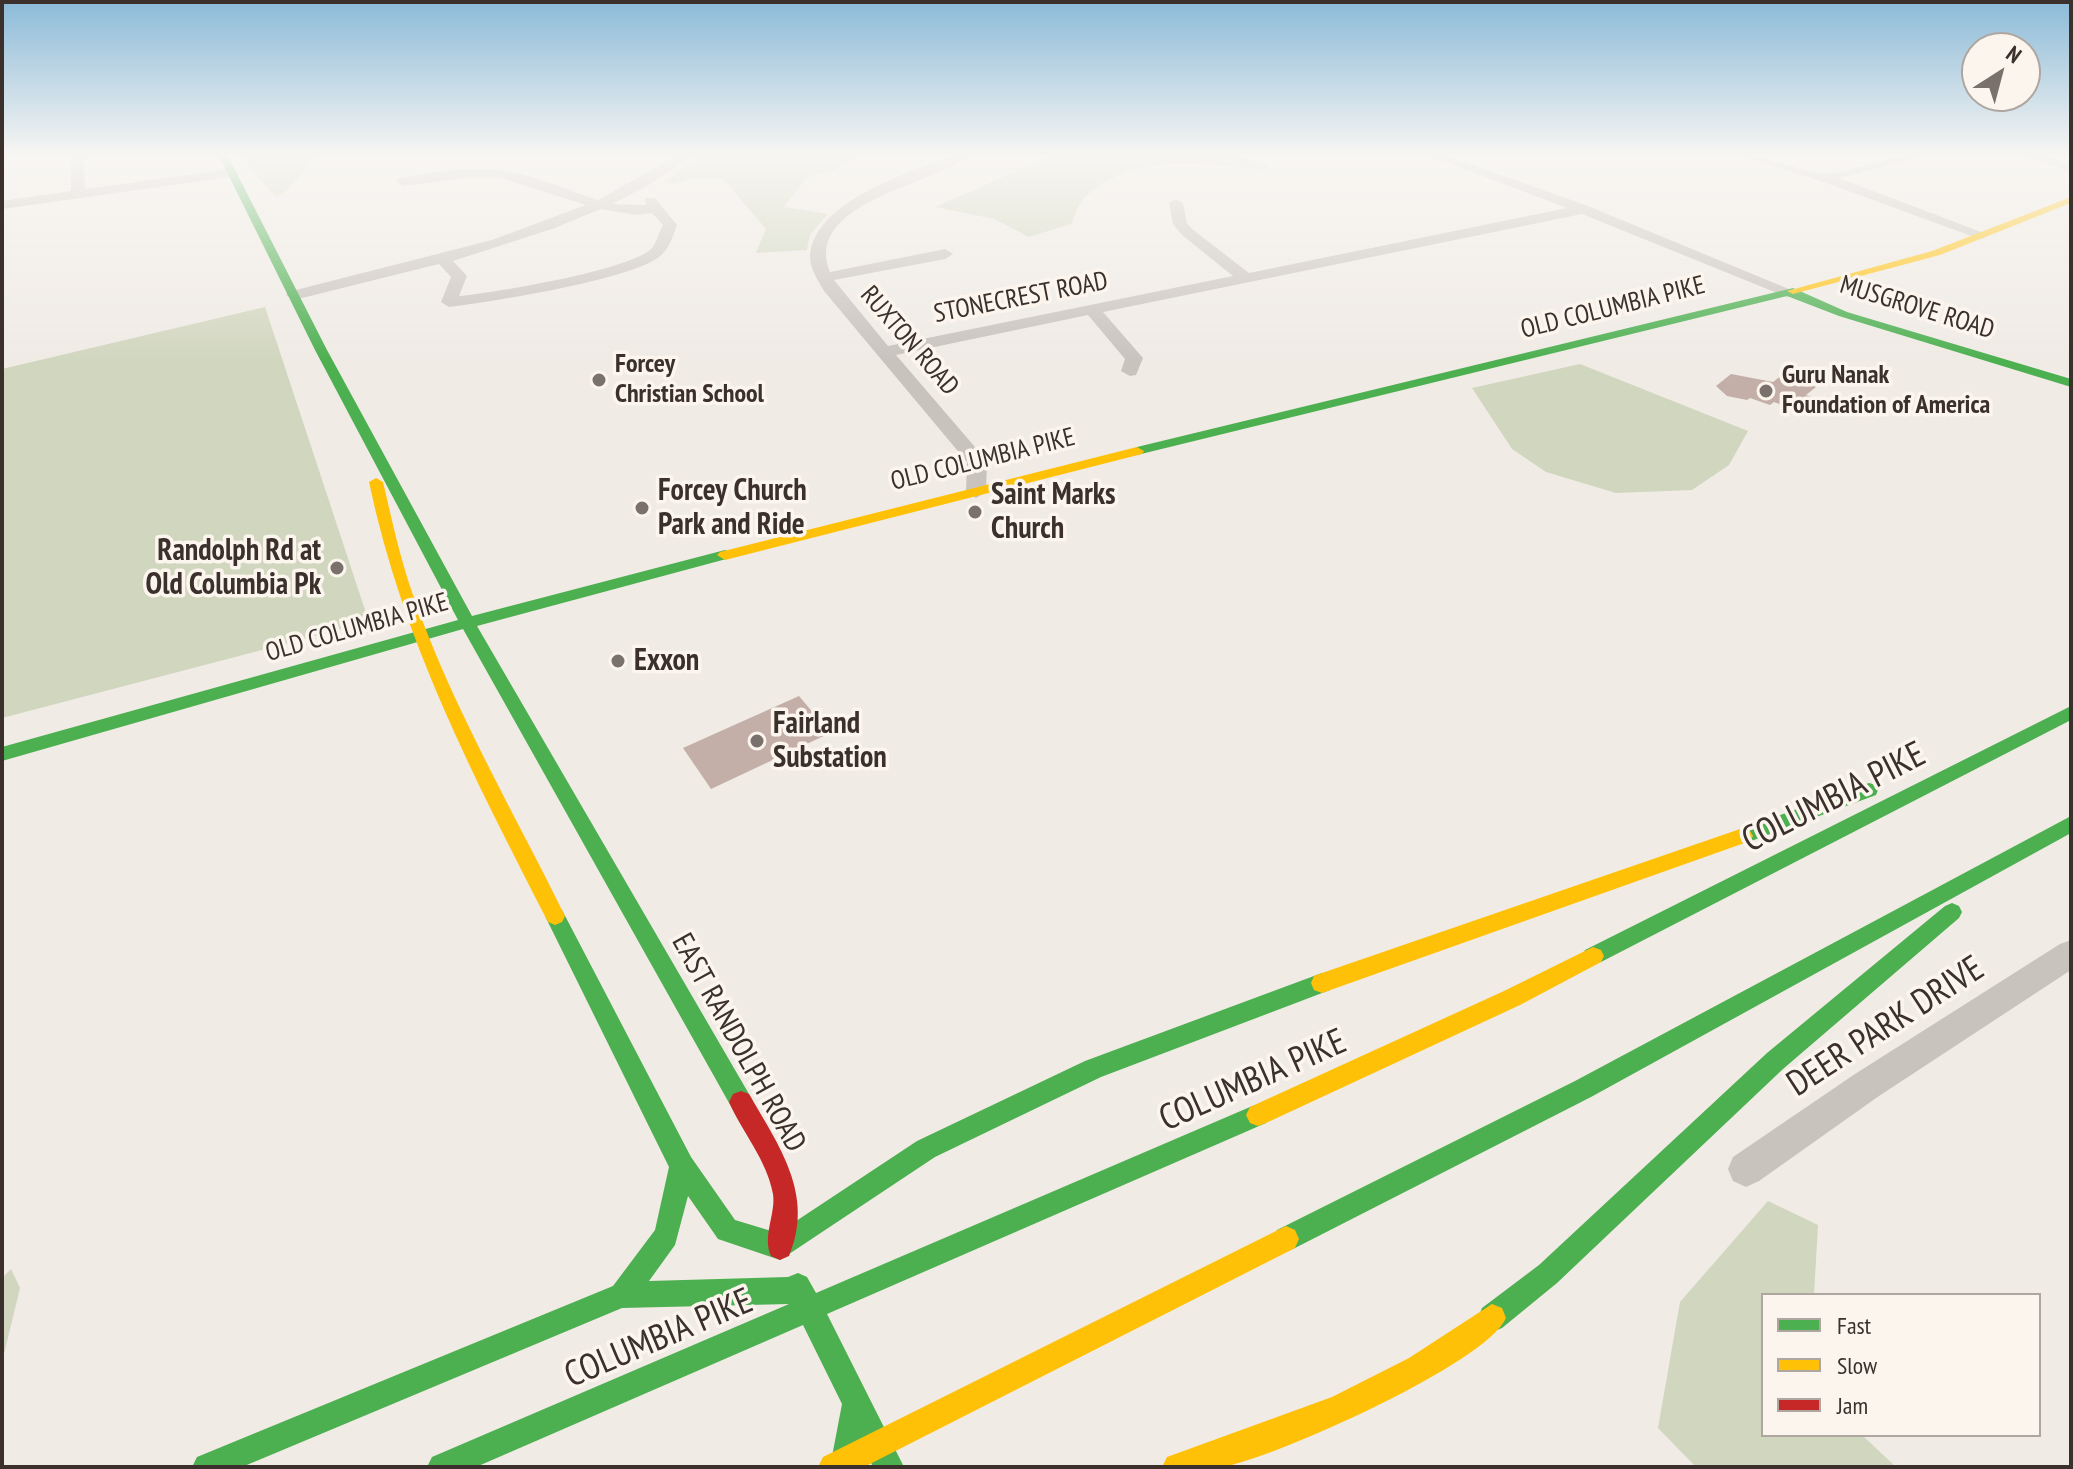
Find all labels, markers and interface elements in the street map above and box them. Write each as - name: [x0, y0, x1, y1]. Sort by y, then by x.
- north arrow: [1961, 32, 2041, 112]
- text: N: [2001, 39, 2027, 69]
- street label: STONECREST ROAD: [931, 266, 1111, 330]
- street label: OLD COLUMBIA PIKE: [1518, 270, 1708, 346]
- street label: MUSGROVE ROAD: [1836, 270, 1998, 346]
- street label: RUXTON ROAD: [853, 280, 965, 402]
- place label: Forcey Christian School: [615, 349, 764, 410]
- place label: Guru Nanak Foundation of America: [1782, 360, 1990, 422]
- marker: Forcey Christian School: [590, 371, 608, 389]
- marker: Guru Nanak Foundation of America: [1757, 382, 1775, 400]
- street label: OLD COLUMBIA PIKE: [888, 422, 1078, 498]
- place label: Forcey Church Park and Ride: [658, 473, 807, 544]
- place label: Saint Marks Church: [991, 477, 1116, 548]
- marker: Forcey Church Park and Ride: [633, 499, 651, 517]
- marker: Saint Marks Church: [966, 503, 984, 521]
- place label: Randolph Rd at Old Columbia Pk: [146, 533, 321, 604]
- marker: Randolph Rd at Old Columbia Pk: [328, 559, 346, 577]
- street label: OLD COLUMBIA PIKE: [262, 587, 452, 669]
- place label: Exxon: [634, 643, 699, 679]
- marker: Exxon: [609, 652, 627, 670]
- place label: Fairland Substation: [773, 706, 887, 776]
- marker: Fairland Substation: [748, 732, 766, 750]
- street label: COLUMBIA PIKE: [1735, 733, 1933, 863]
- street label: EAST RANDOLPH ROAD: [663, 928, 813, 1158]
- street label: DEER PARK DRIVE: [1780, 948, 1992, 1106]
- street label: COLUMBIA PIKE: [1153, 1021, 1353, 1141]
- street label: COLUMBIA PIKE: [559, 1280, 759, 1398]
- legend: [1761, 1293, 2041, 1437]
- text: Fast: [1837, 1310, 1871, 1341]
- text: Slow: [1837, 1350, 1877, 1381]
- text: Jam: [1837, 1390, 1868, 1421]

